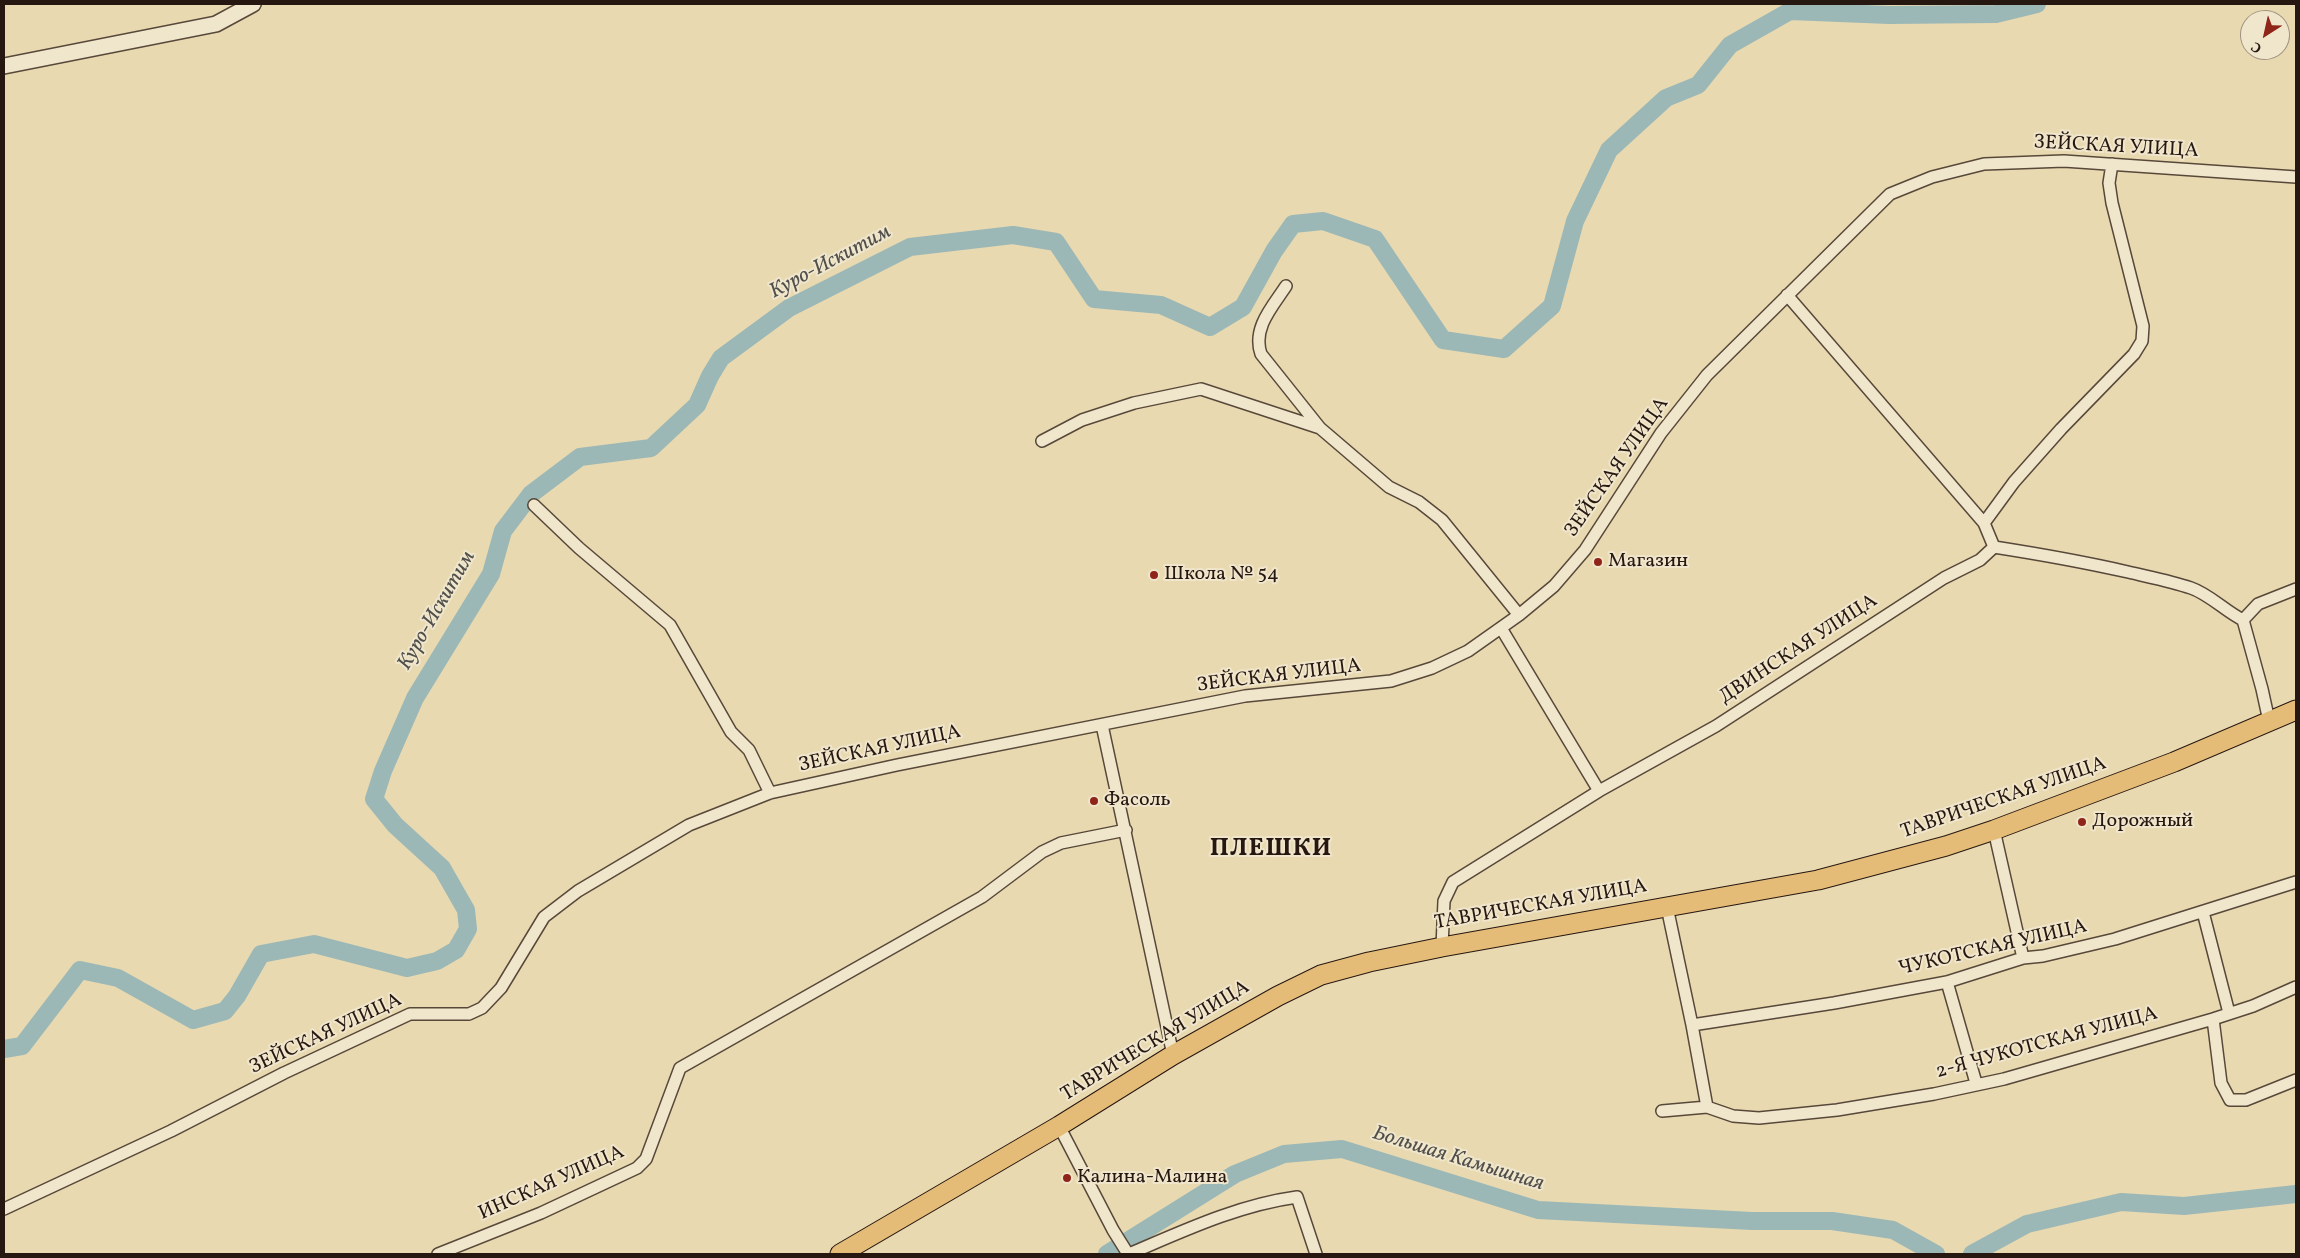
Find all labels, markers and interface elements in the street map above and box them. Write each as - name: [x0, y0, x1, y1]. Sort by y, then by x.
- north arrow: [2240, 10, 2290, 60]
- text: С: [2248, 37, 2266, 57]
- street label: ЗЕЙСКАЯ УЛИЦА: [2033, 132, 2199, 164]
- water label: Куро-Искитим: [766, 220, 896, 306]
- street label: ЗЕЙСКАЯ УЛИЦА: [1561, 393, 1675, 543]
- water label: Куро-Искитим: [394, 547, 482, 675]
- place label: Магазин: [1608, 550, 1688, 574]
- marker: Магазин: [1592, 556, 1604, 568]
- place label: Школа № 54: [1164, 563, 1279, 587]
- marker: Школа № 54: [1148, 569, 1160, 581]
- street label: ДВИНСКАЯ УЛИЦА: [1715, 590, 1883, 710]
- street label: ЗЕЙСКАЯ УЛИЦА: [1196, 655, 1362, 699]
- street label: ЗЕЙСКАЯ УЛИЦА: [797, 721, 963, 779]
- street label: ТАВРИЧЕСКАЯ УЛИЦА: [1898, 753, 2110, 845]
- place label: Фасоль: [1104, 789, 1171, 813]
- marker: Фасоль: [1088, 795, 1100, 807]
- place label: Дорожный: [2092, 810, 2193, 834]
- marker: Дорожный: [2076, 816, 2088, 828]
- district label: ПЛЕШКИ: [1209, 835, 1333, 865]
- street label: ТАВРИЧЕСКАЯ УЛИЦА: [1433, 875, 1649, 937]
- street label: ЧУКОТСКАЯ УЛИЦА: [1896, 916, 2090, 982]
- street label: ТАВРИЧЕСКАЯ УЛИЦА: [1057, 976, 1255, 1108]
- street label: ЗЕЙСКАЯ УЛИЦА: [246, 989, 406, 1081]
- street label: 2-Я ЧУКОТСКАЯ УЛИЦА: [1933, 1003, 2161, 1085]
- water label: Большая Камышная: [1370, 1122, 1546, 1198]
- street label: ИНСКАЯ УЛИЦА: [475, 1141, 629, 1227]
- place label: Калина-Малина: [1077, 1166, 1228, 1190]
- marker: Калина-Малина: [1061, 1172, 1073, 1184]

